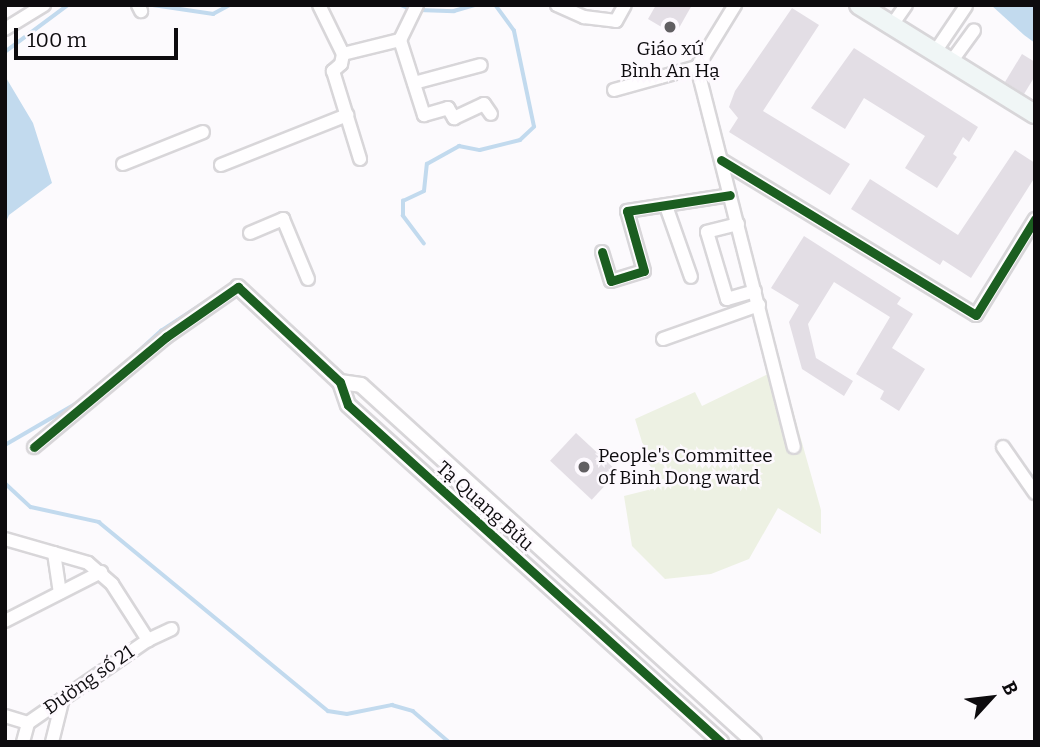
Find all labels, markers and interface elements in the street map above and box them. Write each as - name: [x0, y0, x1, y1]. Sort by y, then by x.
- scale bar: [18, 14, 182, 58]
- marker: Giáo xứ Bình An Hạ: [662, 19, 678, 35]
- text: 100 m: [27, 27, 87, 53]
- place label: Giáo xứ Bình An Hạ: [620, 38, 720, 82]
- place label: People's Committee of Binh Dong ward: [598, 445, 773, 489]
- street label: Tạ Quang Bửu: [432, 456, 538, 556]
- marker: People's Committee of Binh Dong ward: [576, 459, 592, 475]
- street label: Đường số 21: [40, 641, 138, 719]
- north arrow: [956, 663, 1026, 733]
- text: B: [997, 678, 1023, 699]

